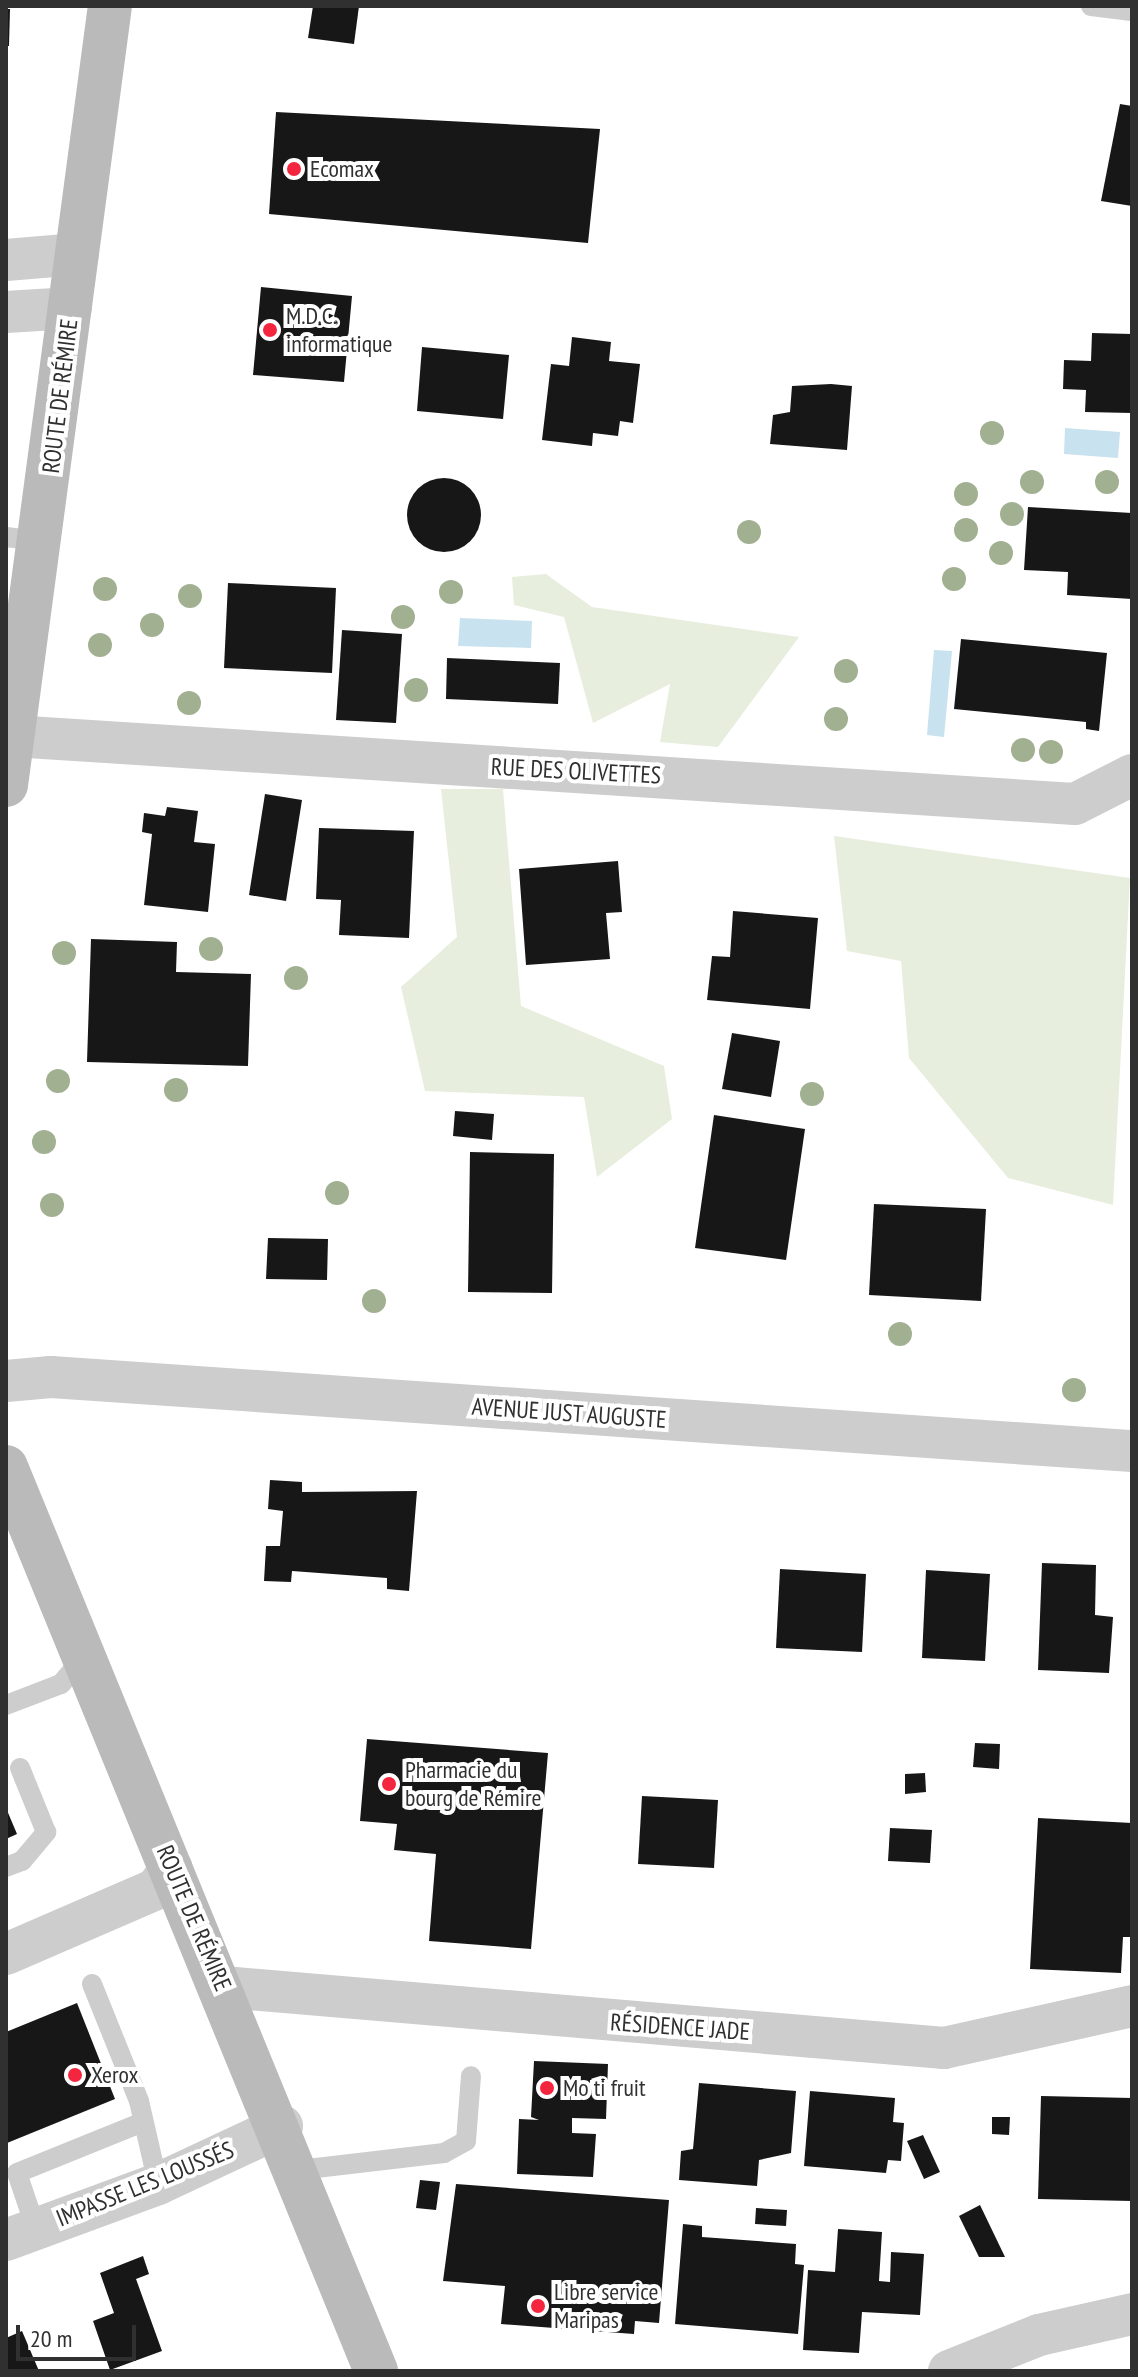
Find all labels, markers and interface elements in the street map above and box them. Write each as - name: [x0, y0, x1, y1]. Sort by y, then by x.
- place label: Ecomax: [310, 155, 374, 183]
- marker: Ecomax: [285, 160, 303, 178]
- place label: M.D.C. informatique: [286, 302, 392, 358]
- street label: ROUTE DE RÉMIRE: [36, 317, 84, 475]
- marker: M.D.C. informatique: [261, 321, 279, 339]
- street label: RUE DES OLIVETTES: [490, 752, 662, 790]
- street label: AVENUE JUST AUGUSTE: [470, 1392, 668, 1434]
- place label: Pharmacie du bourg de Rémire: [405, 1756, 541, 1812]
- marker: Pharmacie du bourg de Rémire: [380, 1775, 398, 1793]
- street label: ROUTE DE RÉMIRE: [150, 1841, 238, 1995]
- street label: RÉSIDENCE JADE: [609, 2008, 751, 2046]
- place label: Xerox: [91, 2061, 138, 2089]
- marker: Xerox: [66, 2066, 84, 2084]
- place label: Mo ti fruit: [563, 2074, 646, 2102]
- marker: Mo ti fruit: [538, 2079, 556, 2097]
- street label: IMPASSE LES LOUSSÉS: [52, 2135, 238, 2233]
- place label: Libre service Maripas: [554, 2278, 658, 2334]
- marker: Libre service Maripas: [529, 2297, 547, 2315]
- scale bar: [20, 2309, 140, 2359]
- text: 20 m: [30, 2323, 72, 2354]

